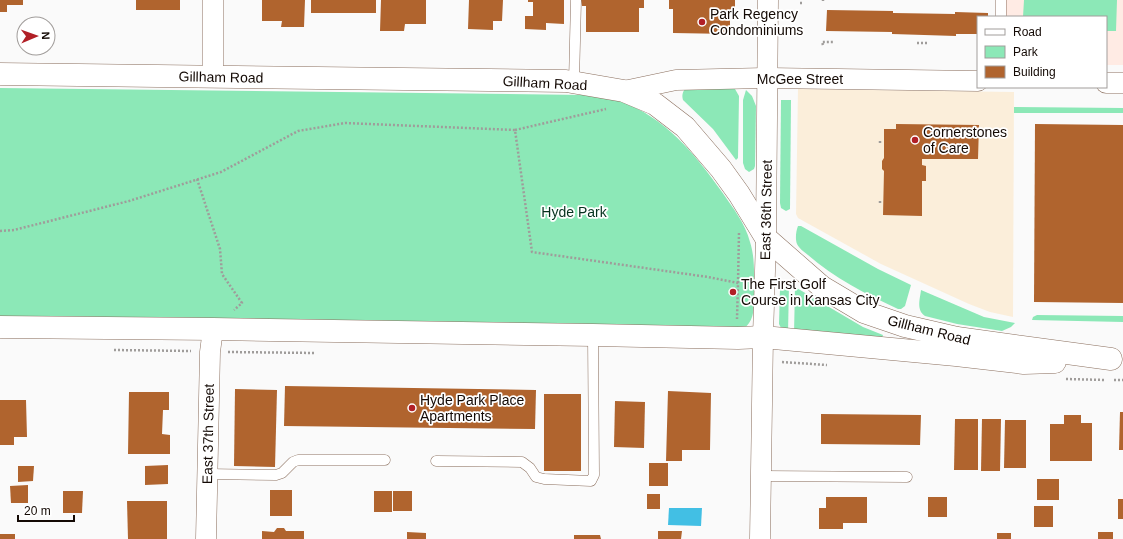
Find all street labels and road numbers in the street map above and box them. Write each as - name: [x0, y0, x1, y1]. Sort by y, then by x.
- street label: Gillham Road: [178, 68, 264, 86]
- street label: McGee Street: [757, 71, 843, 87]
- street label: Gillham Road: [502, 73, 588, 93]
- street label: East 36th Street: [757, 160, 775, 260]
- street label: Gillham Road: [886, 312, 972, 348]
- street label: East 37th Street: [199, 384, 217, 484]

